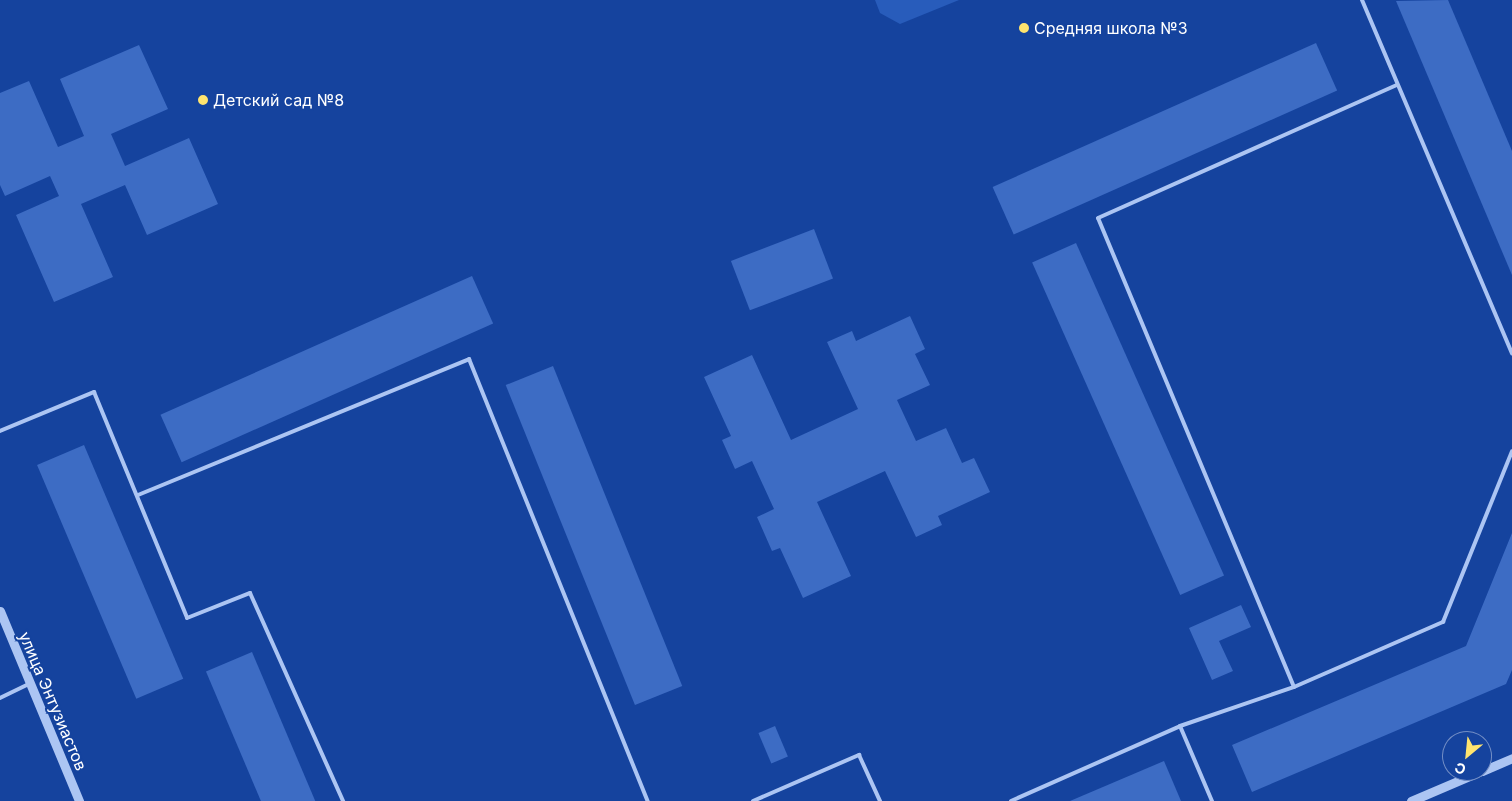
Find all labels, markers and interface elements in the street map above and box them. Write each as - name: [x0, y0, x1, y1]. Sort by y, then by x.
- place label: Средняя школа №3: [1034, 18, 1188, 38]
- marker: Средняя школа №3: [1018, 22, 1030, 34]
- place label: Детский сад №8: [213, 90, 344, 110]
- marker: Детский сад №8: [197, 94, 209, 106]
- street label: улица Энтузиастов: [15, 629, 91, 773]
- north arrow: [1442, 731, 1492, 781]
- text: С: [1452, 759, 1469, 779]

